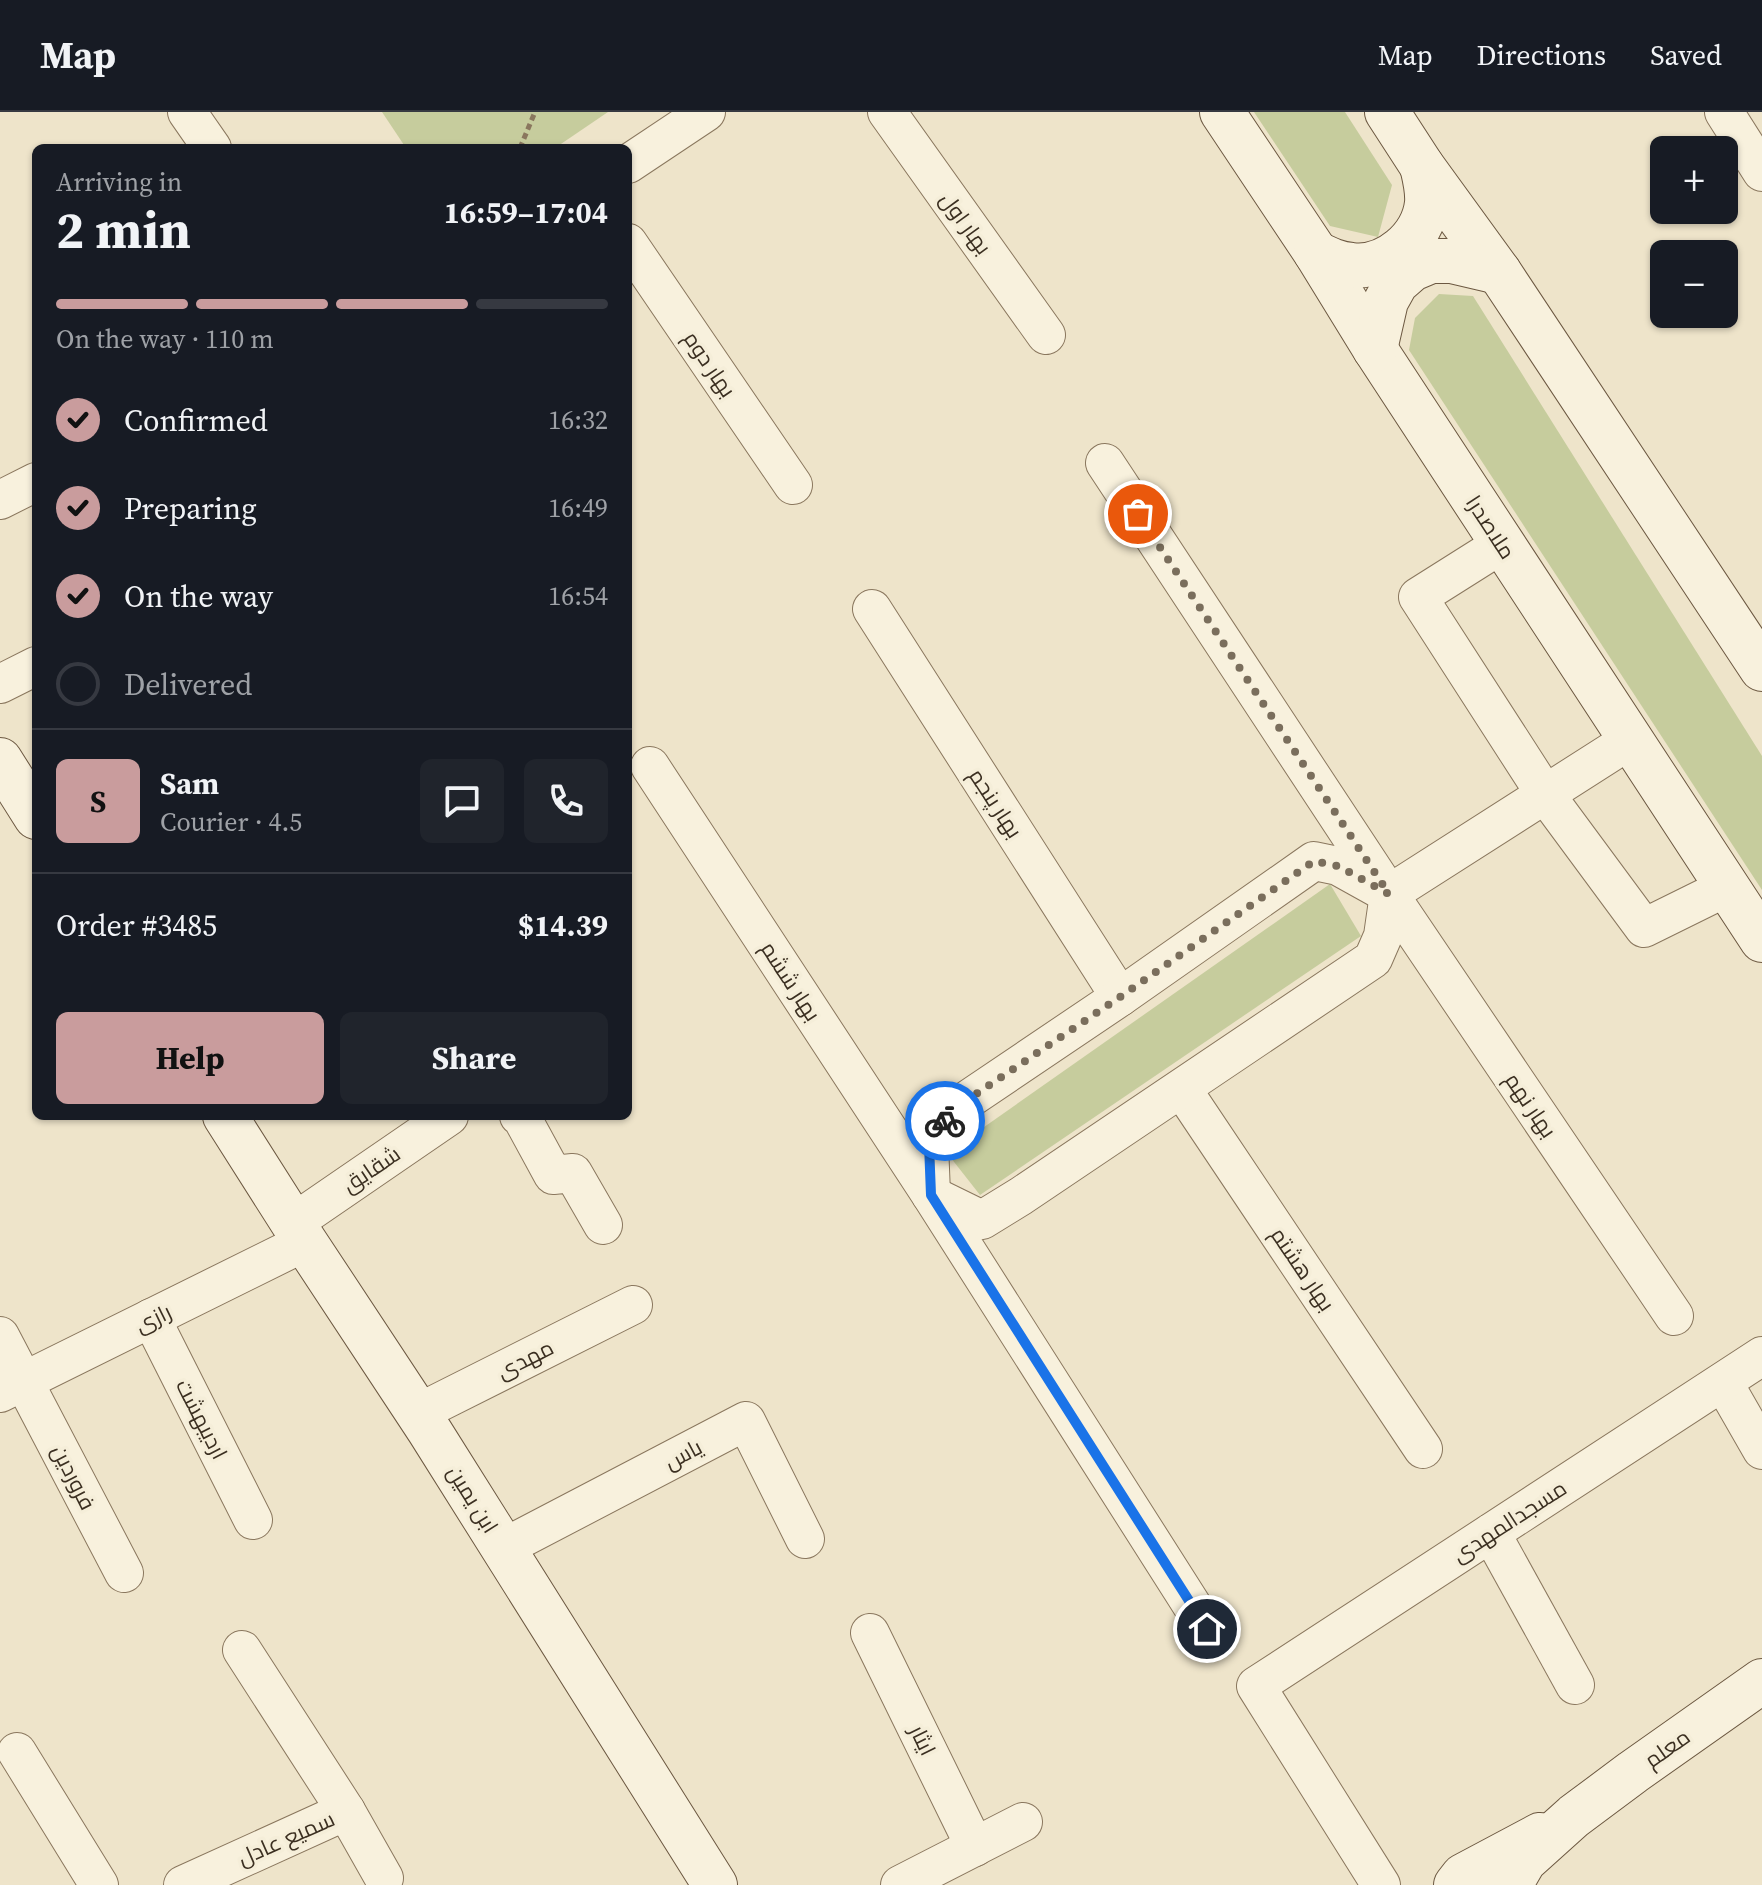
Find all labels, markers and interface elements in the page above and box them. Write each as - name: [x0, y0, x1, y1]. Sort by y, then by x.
- text: Map: [40, 29, 116, 81]
- text: Map: [1378, 36, 1433, 74]
- text: Directions: [1477, 36, 1606, 74]
- text: Saved: [1650, 36, 1722, 74]
- map controls: [1650, 136, 1738, 328]
- button: +: [1650, 136, 1738, 224]
- text: Arriving in: [56, 164, 182, 200]
- street label: بهار اول: [933, 186, 999, 260]
- text: 16:59–17:04: [444, 192, 608, 233]
- text: 2 min: [56, 194, 191, 265]
- button: −: [1650, 240, 1738, 328]
- text: On the way · 110 m: [56, 321, 274, 357]
- street label: بهار دوم: [676, 325, 743, 404]
- icon: check: [56, 398, 100, 442]
- text: Confirmed: [124, 400, 268, 441]
- text: 16:32: [548, 402, 608, 438]
- pin: [1104, 480, 1172, 548]
- icon: check: [56, 486, 100, 530]
- text: Preparing: [124, 488, 257, 529]
- street label: ملاصدرا: [1459, 489, 1523, 565]
- text: 16:49: [548, 490, 608, 526]
- icon: bag: [1116, 492, 1160, 536]
- icon: check: [56, 574, 100, 618]
- text: On the way: [124, 576, 273, 617]
- text: 16:54: [548, 578, 608, 614]
- text: Delivered: [124, 664, 252, 705]
- button: chat: [420, 759, 504, 843]
- button: phone: [524, 759, 608, 843]
- street label: بهار پنجم: [961, 762, 1030, 844]
- text: Sam: [160, 763, 219, 804]
- text: S: [90, 781, 106, 822]
- text: Courier · 4.5: [160, 804, 302, 840]
- text: Order #3485: [56, 905, 217, 946]
- text: $14.39: [518, 905, 608, 946]
- street label: بهار ششم: [753, 935, 828, 1027]
- button: Help: [56, 1012, 324, 1104]
- button: Share: [340, 1012, 608, 1104]
- street label: بهار نهم: [1497, 1066, 1564, 1144]
- courier: [905, 1081, 985, 1161]
- icon: bike: [923, 1099, 967, 1143]
- street label: شقایق: [336, 1139, 406, 1199]
- street label: بهار هشتم: [1263, 1221, 1342, 1317]
- street label: رازی: [130, 1296, 176, 1340]
- street label: مهدی: [491, 1332, 559, 1386]
- street label: اردیبهشت: [169, 1374, 235, 1464]
- street label: یاس: [659, 1432, 707, 1476]
- street label: فروردین: [45, 1439, 103, 1515]
- street label: ابن یمین: [440, 1459, 506, 1539]
- street label: مسجدالمهدی: [1446, 1473, 1572, 1569]
- pin: [1173, 1595, 1241, 1663]
- icon: home: [1185, 1607, 1229, 1651]
- street label: ایثار: [902, 1718, 943, 1760]
- street label: معلم: [1638, 1722, 1696, 1775]
- street label: سمیع عادل: [233, 1803, 339, 1873]

